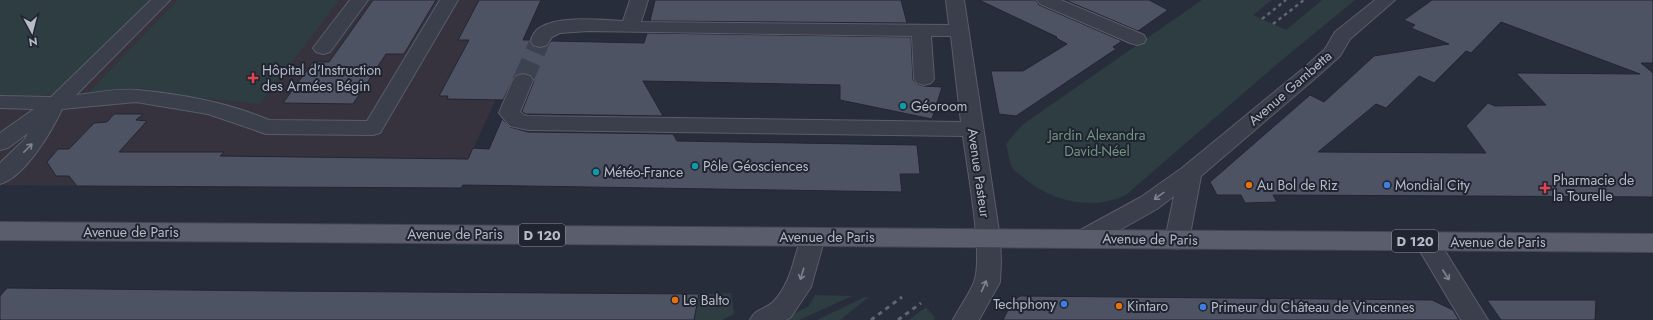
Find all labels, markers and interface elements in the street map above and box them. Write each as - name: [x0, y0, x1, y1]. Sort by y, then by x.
- north arrow: [12, 12, 52, 52]
- text: N: [28, 33, 39, 50]
- street label: Avenue Gambetta: [1244, 46, 1336, 130]
- place label: Hôpital d'Instruction des Armées Bégin: [262, 60, 381, 96]
- marker: Hôpital d'Instruction des Armées Bégin: [247, 72, 259, 84]
- place label: Géoroom: [911, 96, 968, 116]
- marker: Géoroom: [898, 101, 908, 111]
- park label: Jardin Alexandra David-Néel: [1046, 125, 1146, 161]
- street label: Avenue Pasteur: [963, 127, 995, 219]
- one-way arrow: [23, 143, 32, 153]
- place label: Pôle Géosciences: [703, 156, 809, 176]
- marker: Pôle Géosciences: [690, 161, 700, 171]
- place label: Météo-France: [604, 162, 683, 182]
- marker: Météo-France: [591, 167, 601, 177]
- place label: Pharmacie de la Tourelle: [1553, 170, 1634, 206]
- place label: Au Bol de Riz: [1257, 175, 1338, 195]
- place label: Mondial City: [1395, 175, 1471, 195]
- marker: Au Bol de Riz: [1244, 180, 1254, 190]
- marker: Mondial City: [1382, 180, 1392, 190]
- marker: Pharmacie de la Tourelle: [1540, 183, 1550, 193]
- one-way arrow: [1153, 192, 1164, 200]
- street label: Avenue de Paris: [83, 222, 179, 242]
- street label: Avenue de Paris: [407, 224, 503, 244]
- road number: D 120: [519, 224, 565, 246]
- street label: Avenue de Paris: [779, 227, 875, 247]
- street label: Avenue de Paris: [1102, 228, 1198, 250]
- road number: D 120: [1392, 230, 1438, 252]
- street label: Avenue de Paris: [1450, 232, 1546, 252]
- one-way arrow: [798, 268, 805, 281]
- one-way arrow: [1442, 269, 1450, 280]
- one-way arrow: [981, 280, 988, 292]
- place label: Le Balto: [683, 290, 730, 310]
- place label: Techphony: [993, 294, 1057, 314]
- marker: Le Balto: [670, 295, 680, 305]
- place label: Kintaro: [1127, 296, 1169, 316]
- place label: Primeur du Château de Vincennes: [1211, 297, 1415, 317]
- marker: Techphony: [1059, 299, 1069, 309]
- marker: Kintaro: [1114, 301, 1124, 311]
- marker: Primeur du Château de Vincennes: [1198, 302, 1208, 312]

